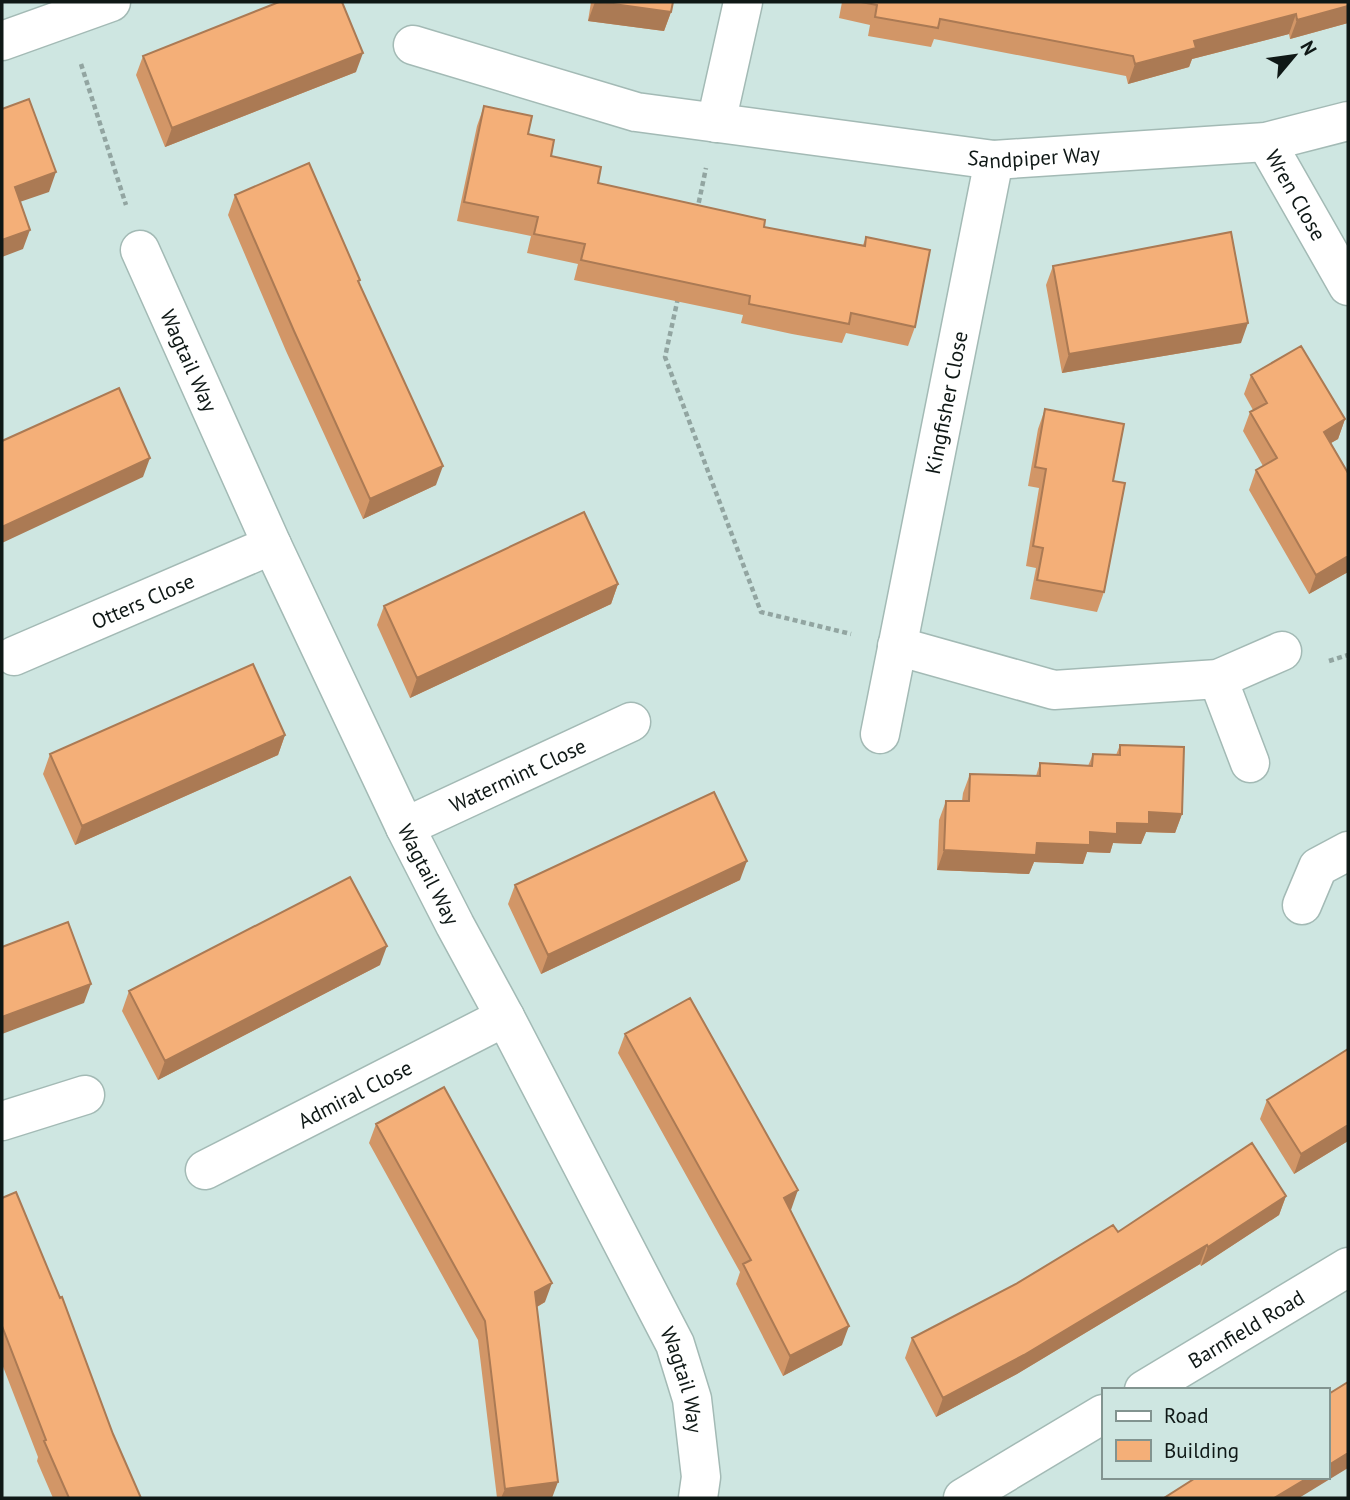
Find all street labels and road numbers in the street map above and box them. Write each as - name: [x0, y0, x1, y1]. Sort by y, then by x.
- street label: Sandpiper Way: [966, 140, 1101, 174]
- street label: Wren Close: [1260, 145, 1333, 245]
- street label: Wagtail Way: [155, 305, 224, 416]
- street label: Kingfisher Close: [918, 329, 973, 476]
- street label: Otters Close: [87, 567, 198, 635]
- street label: Watermint Close: [445, 731, 590, 818]
- street label: Wagtail Way: [392, 819, 466, 929]
- street label: Admiral Close: [293, 1053, 416, 1134]
- street label: Barnfield Road: [1183, 1283, 1309, 1374]
- street label: Wagtail Way: [655, 1322, 709, 1434]

